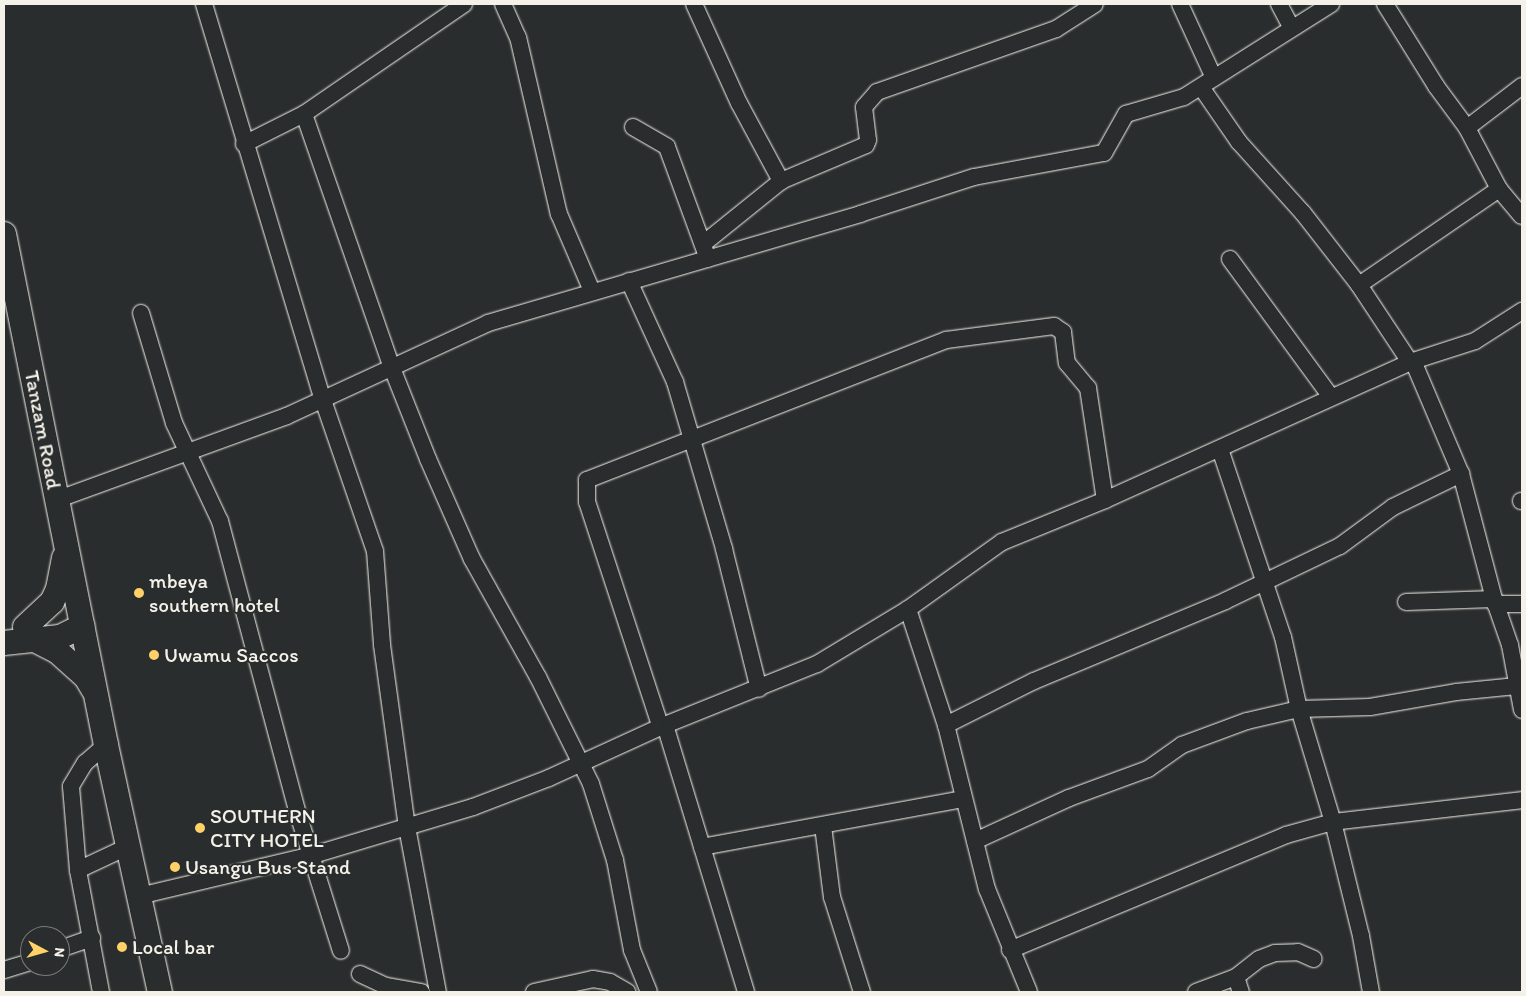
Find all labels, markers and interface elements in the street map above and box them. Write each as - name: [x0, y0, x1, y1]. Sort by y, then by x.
- street label: Tanzam Road: [19, 369, 67, 491]
- place label: mbeya southern hotel: [149, 568, 280, 618]
- marker: mbeya southern hotel: [133, 587, 145, 599]
- place label: Uwamu Saccos: [164, 642, 298, 668]
- marker: Uwamu Saccos: [148, 649, 160, 661]
- place label: SOUTHERN CITY HOTEL: [210, 803, 324, 853]
- marker: SOUTHERN CITY HOTEL: [194, 822, 206, 834]
- place label: Usangu Bus Stand: [185, 854, 350, 880]
- marker: Usangu Bus Stand: [169, 861, 181, 873]
- north arrow: [20, 926, 70, 976]
- place label: Local bar: [132, 934, 214, 960]
- marker: Local bar: [116, 941, 128, 953]
- text: N: [50, 947, 68, 958]

